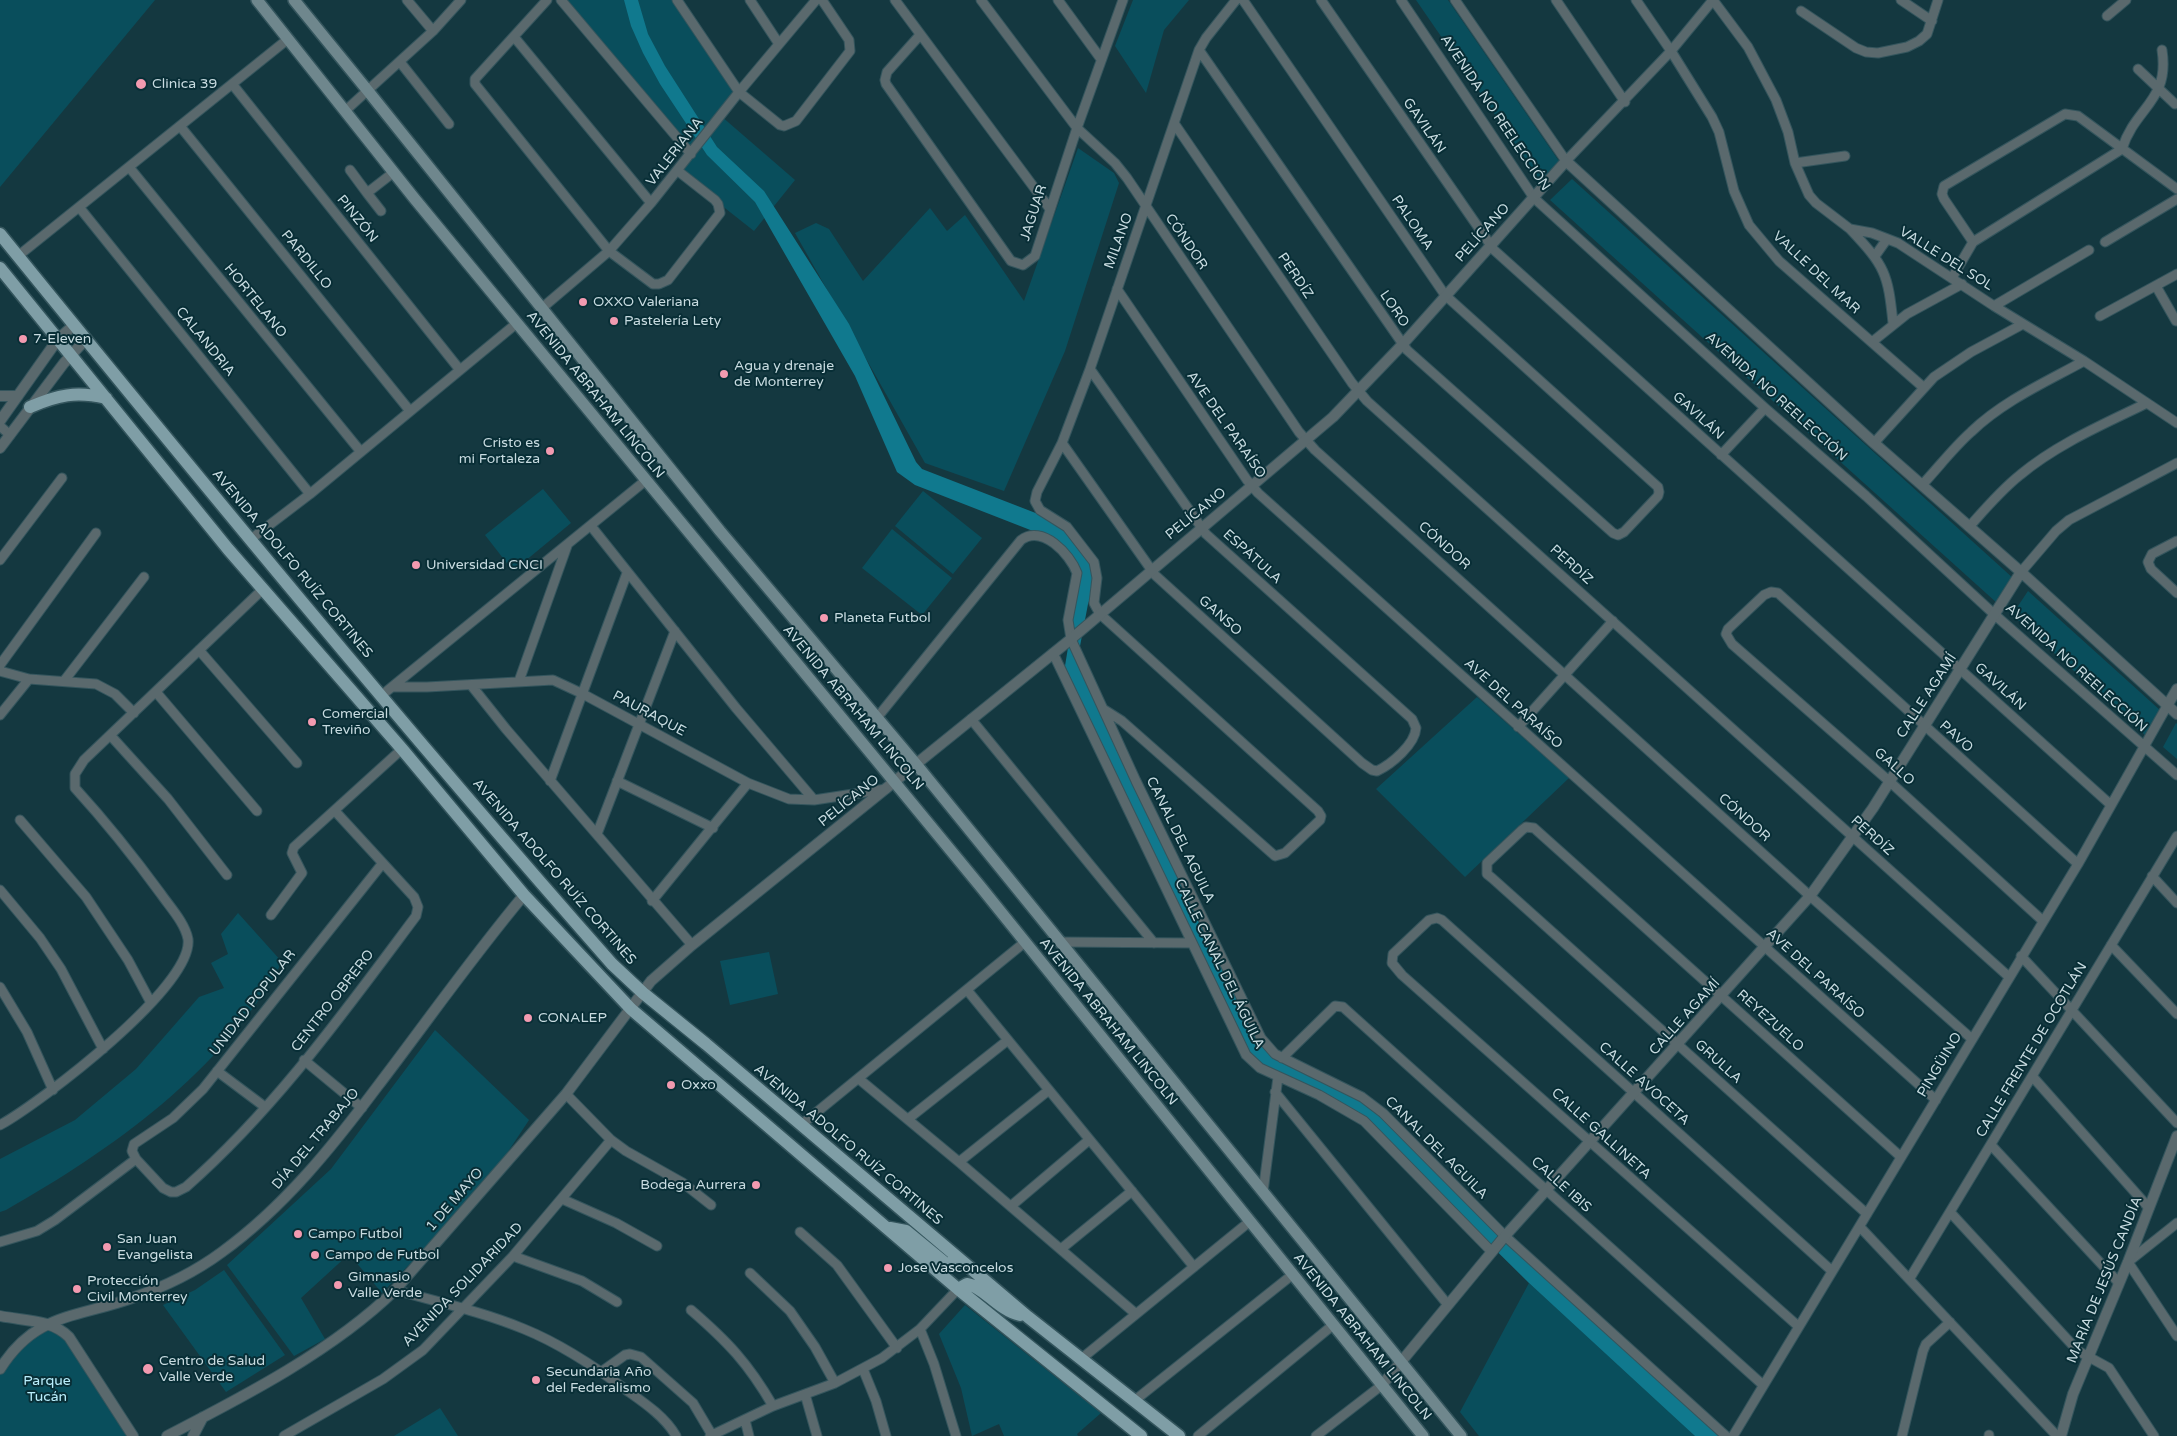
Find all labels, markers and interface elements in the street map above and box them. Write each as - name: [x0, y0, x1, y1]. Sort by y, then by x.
- street label: AVENIDA NO REELECCIÓN: [1436, 32, 1554, 194]
- place label: Clinica 39: [152, 76, 217, 92]
- marker: Clinica 39: [134, 77, 148, 91]
- street label: GAVILÁN: [1399, 95, 1449, 157]
- street label: VALERIANA: [643, 114, 707, 190]
- street label: JAGUAR: [1017, 183, 1051, 243]
- street label: PINZÓN: [333, 192, 381, 246]
- street label: PALOMA: [1388, 192, 1436, 254]
- street label: PELÍCANO: [1452, 200, 1514, 266]
- street label: MILANO: [1101, 211, 1137, 271]
- street label: CÓNDOR: [1161, 211, 1211, 273]
- street label: VALLE DEL SOL: [1896, 223, 1996, 295]
- street label: PARDILLO: [277, 227, 335, 293]
- street label: VALLE DEL MAR: [1769, 228, 1863, 318]
- street label: PERDÍZ: [1274, 250, 1316, 302]
- street label: HORTELANO: [220, 261, 290, 341]
- street label: LORO: [1376, 287, 1412, 331]
- place label: OXXO Valeriana: [593, 294, 699, 310]
- marker: OXXO Valeriana: [577, 296, 589, 308]
- street label: CALANDRIA: [172, 304, 238, 380]
- street label: AVENIDA ABRAHAM LINCOLN: [522, 308, 668, 482]
- place label: Pastelería Lety: [624, 313, 721, 329]
- marker: Pastelería Lety: [608, 315, 620, 327]
- street label: AVENIDA NO REELECCIÓN: [1702, 329, 1850, 465]
- place label: 7-Eleven: [33, 331, 91, 347]
- marker: 7-Eleven: [17, 333, 29, 345]
- place label: Agua y drenaje de Monterrey: [734, 358, 834, 391]
- marker: Agua y drenaje de Monterrey: [718, 368, 730, 380]
- street label: AVE DEL PARAÍSO: [1183, 368, 1269, 482]
- street label: GAVILÁN: [1669, 388, 1727, 444]
- place label: Cristo es mi Fortaleza: [459, 435, 540, 468]
- marker: Cristo es mi Fortaleza: [544, 445, 556, 457]
- street label: AVENIDA ADOLFO RUÍZ CORTINES: [208, 466, 376, 662]
- street label: PELÍCANO: [1162, 484, 1230, 544]
- street label: CÓNDOR: [1415, 518, 1473, 574]
- street label: ESPÁTULA: [1219, 526, 1285, 588]
- street label: PERDÍZ: [1546, 541, 1596, 589]
- place label: Universidad CNCI: [426, 557, 543, 573]
- marker: Universidad CNCI: [410, 559, 422, 571]
- street label: GANSO: [1195, 592, 1245, 640]
- street label: AVENIDA NO REELECCIÓN: [2002, 600, 2150, 736]
- place label: Planeta Futbol: [834, 610, 931, 626]
- marker: Planeta Futbol: [818, 612, 830, 624]
- street label: AVENIDA ABRAHAM LINCOLN: [779, 622, 927, 794]
- street label: CALLE AGAMÍ: [1893, 650, 1961, 742]
- street label: AVE DEL PARAÍSO: [1460, 655, 1566, 753]
- street label: GAVILÁN: [1971, 659, 2029, 715]
- street label: PAURAQUE: [609, 688, 689, 740]
- place label: Comercial Treviño: [322, 706, 388, 739]
- marker: Comercial Treviño: [306, 716, 318, 728]
- street label: PAVO: [1936, 718, 1976, 756]
- street label: GALLO: [1870, 745, 1918, 789]
- street label: PELÍCANO: [815, 771, 883, 831]
- street label: CANAL DEL AGUILA: [1142, 774, 1218, 906]
- street label: AVENIDA ADOLFO RUÍZ CORTINES: [469, 776, 639, 968]
- street label: CÓNDOR: [1715, 790, 1773, 846]
- street label: PERDÍZ: [1847, 812, 1897, 860]
- street label: CALLE CANAL DEL ÁGUILA: [1170, 876, 1268, 1052]
- street label: AVE DEL PARAÍSO: [1762, 925, 1868, 1023]
- street label: AVENIDA ABRAHAM LINCOLN: [1035, 935, 1181, 1109]
- street label: UNIDAD POPULAR: [206, 947, 300, 1059]
- street label: CENTRO OBRERO: [288, 947, 378, 1055]
- street label: CALLE FRENTE DE OCOTLÁN: [1973, 959, 2091, 1141]
- street label: CALLE AGAMÍ: [1646, 975, 1724, 1059]
- street label: REYEZUELO: [1733, 986, 1807, 1056]
- place label: CONALEP: [538, 1010, 607, 1026]
- marker: CONALEP: [522, 1012, 534, 1024]
- street label: PINGÜINO: [1914, 1030, 1966, 1100]
- street label: GRULLA: [1691, 1037, 1745, 1087]
- street label: CALLE AVOCETA: [1595, 1039, 1693, 1129]
- street label: AVENIDA ADOLFO RUÍZ CORTINES: [750, 1061, 946, 1229]
- place label: Oxxo: [681, 1077, 716, 1093]
- marker: Oxxo: [665, 1079, 677, 1091]
- street label: DÍA DEL TRABAJO: [269, 1085, 363, 1193]
- street label: CALLE GALLINETA: [1548, 1085, 1654, 1183]
- street label: CANAL DEL AGUILA: [1381, 1093, 1491, 1203]
- street label: CALLE IBIS: [1527, 1154, 1595, 1216]
- street label: 1 DE MAYO: [423, 1165, 487, 1235]
- place label: Bodega Aurrera: [640, 1177, 746, 1193]
- marker: Bodega Aurrera: [750, 1179, 762, 1191]
- street label: MARÍA DE JESÚS CANDÍA: [2064, 1194, 2146, 1366]
- street label: AVENIDA SOLIDARIDAD: [399, 1219, 527, 1351]
- place label: Campo Futbol: [308, 1226, 402, 1242]
- marker: Campo Futbol: [292, 1228, 304, 1240]
- place label: San Juan Evangelista: [117, 1231, 193, 1264]
- marker: San Juan Evangelista: [101, 1241, 113, 1253]
- place label: Campo de Futbol: [325, 1247, 440, 1263]
- marker: Campo de Futbol: [309, 1249, 321, 1261]
- street label: AVENIDA ABRAHAM LINCOLN: [1289, 1250, 1435, 1424]
- place label: Jose Vasconcelos: [898, 1260, 1013, 1276]
- marker: Jose Vasconcelos: [882, 1262, 894, 1274]
- place label: Gimnasio Valle Verde: [348, 1269, 422, 1302]
- place label: Protección Civil Monterrey: [87, 1273, 188, 1305]
- marker: Gimnasio Valle Verde: [332, 1279, 344, 1291]
- marker: Protección Civil Monterrey: [71, 1283, 83, 1295]
- place label: Centro de Salud Valle Verde: [159, 1353, 265, 1385]
- marker: Centro de Salud Valle Verde: [141, 1362, 155, 1376]
- place label: Secundaria Año del Federalismo: [546, 1364, 652, 1396]
- park label: Parque Tucán: [23, 1373, 71, 1405]
- marker: Secundaria Año del Federalismo: [530, 1374, 542, 1386]

